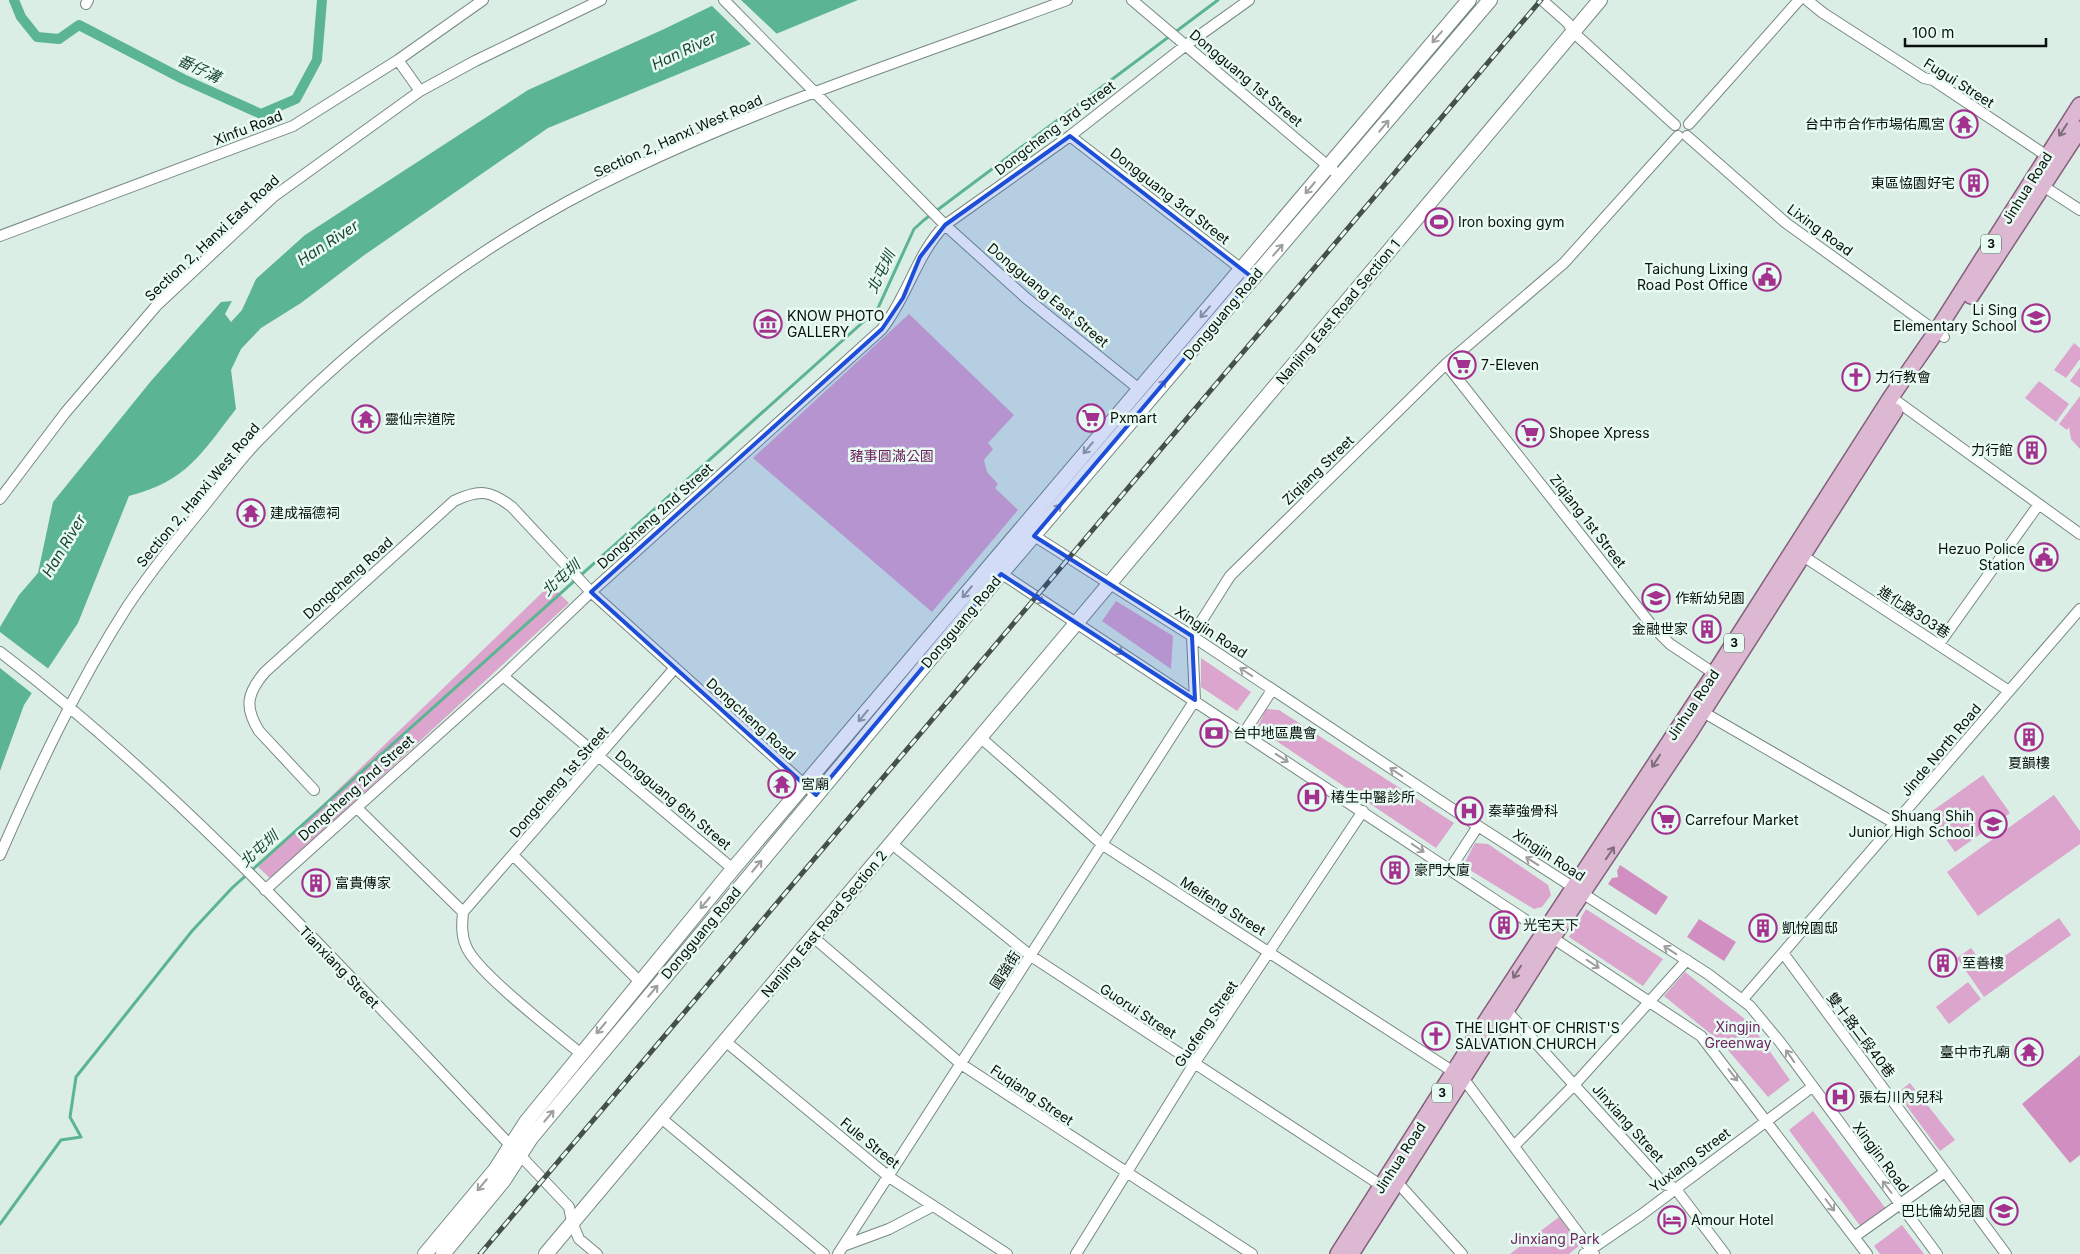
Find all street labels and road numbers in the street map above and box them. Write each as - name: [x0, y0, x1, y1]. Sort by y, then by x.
- street label: Dongguang 1st Street: [1186, 25, 1306, 130]
- street label: Fugui Street: [1921, 54, 1998, 111]
- street label: Dongcheng 3rd Street: [991, 77, 1119, 178]
- street label: Section 2, Hanxi West Road: [591, 91, 765, 180]
- street label: Xinfu Road: [211, 107, 285, 148]
- street label: Dongguang 3rd Street: [1107, 144, 1234, 248]
- street label: Jinhua Road: [1998, 149, 2055, 227]
- street label: Section 2, Hanxi East Road: [141, 171, 282, 304]
- street label: Lixing Road: [1784, 200, 1856, 259]
- road number: 3: [1981, 234, 2001, 253]
- street label: Nanjing East Road Section 1: [1272, 236, 1403, 387]
- street label: Dongguang East Street: [984, 239, 1113, 350]
- street label: Dongguang Road: [1179, 264, 1266, 363]
- street label: Section 2, Hanxi West Road: [132, 419, 263, 570]
- street label: Ziqiang Street: [1279, 431, 1357, 508]
- street label: Dongcheng 2nd Street: [593, 459, 716, 572]
- street label: Ziqiang 1st Street: [1547, 471, 1630, 571]
- street label: Dongcheng Road: [299, 533, 396, 622]
- street label: Dongguang Road: [917, 572, 1004, 671]
- street label: 進化路303巷: [1875, 582, 1953, 641]
- street label: Xingjin Road: [1172, 602, 1251, 661]
- road number: 3: [1724, 634, 1744, 652]
- street label: Jinhua Road: [1663, 666, 1722, 743]
- street label: Dongcheng Road: [703, 674, 800, 763]
- street label: Jinde North Road: [1897, 700, 1984, 799]
- street label: Dongcheng 1st Street: [506, 722, 612, 841]
- street label: Dongcheng 2nd Street: [294, 731, 417, 844]
- street label: Dongguang 6th Street: [612, 746, 735, 853]
- street label: Xingjin Road: [1510, 825, 1589, 884]
- street label: Nanjing East Road Section 2: [757, 847, 890, 1001]
- street label: Meifeng Street: [1177, 873, 1269, 939]
- street label: Dongguang Road: [657, 883, 744, 982]
- street label: Tianxiang Street: [296, 922, 383, 1012]
- street label: 國強街: [986, 947, 1023, 992]
- street label: Guofeng Street: [1170, 977, 1241, 1070]
- street label: Guorui Street: [1097, 980, 1180, 1042]
- street label: 雙十路二段40巷: [1824, 989, 1899, 1081]
- street label: Fuqiang Street: [988, 1061, 1077, 1129]
- street label: Jinxiang Street: [1589, 1080, 1668, 1165]
- road number: 3: [1432, 1084, 1452, 1102]
- street label: Fule Street: [837, 1114, 904, 1172]
- street label: Jinhua Road: [1370, 1119, 1429, 1197]
- street label: Xingjin Road: [1850, 1119, 1913, 1195]
- street label: Yuxiang Street: [1646, 1124, 1734, 1195]

